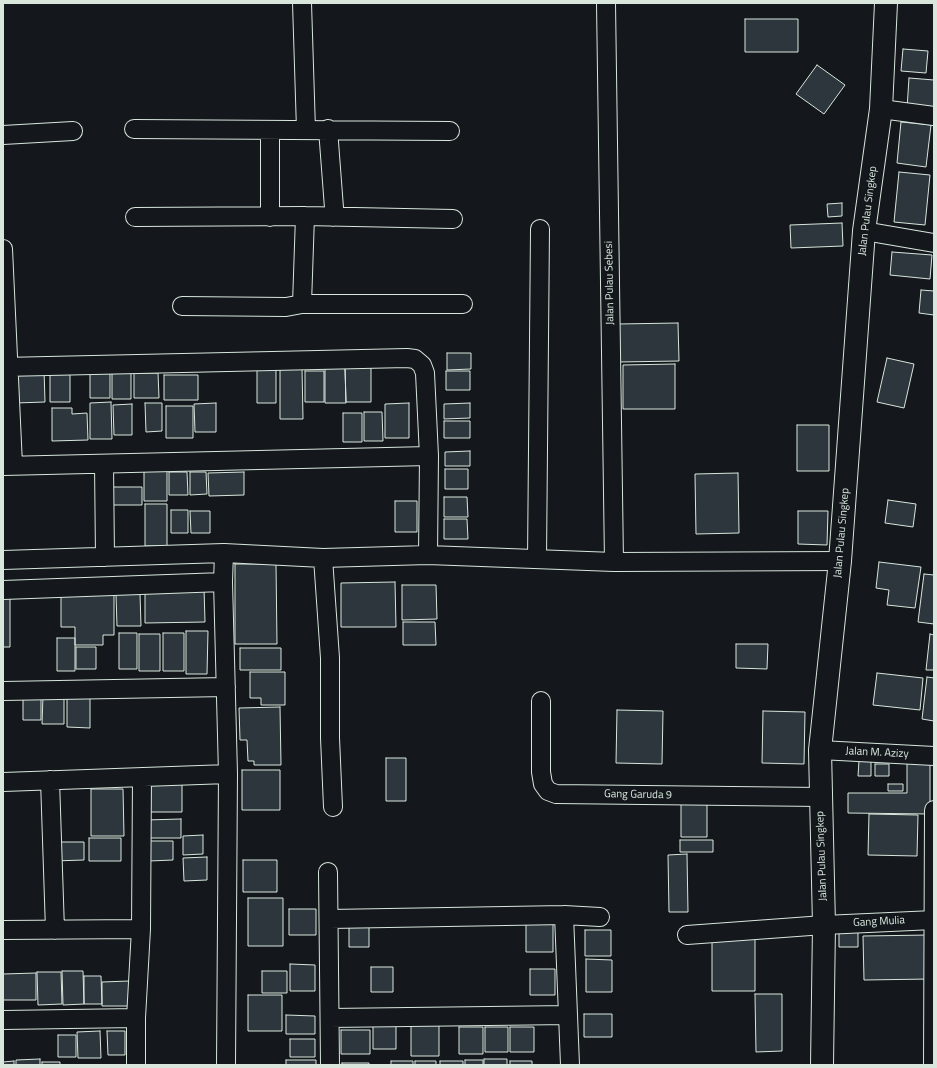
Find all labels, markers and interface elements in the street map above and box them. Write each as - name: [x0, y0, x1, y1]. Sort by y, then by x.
- street label: Jalan Pulau Singkep: [856, 165, 880, 257]
- street label: Jalan Pulau Sebesi: [603, 241, 617, 325]
- street label: Jalan Pulau Singkep: [831, 488, 853, 578]
- street label: Jalan M. Azizy: [845, 745, 909, 761]
- street label: Gang Garuda 9: [604, 788, 672, 802]
- street label: Jalan Pulau Singkep: [814, 811, 830, 901]
- street label: Gang Mulia: [853, 914, 905, 930]

